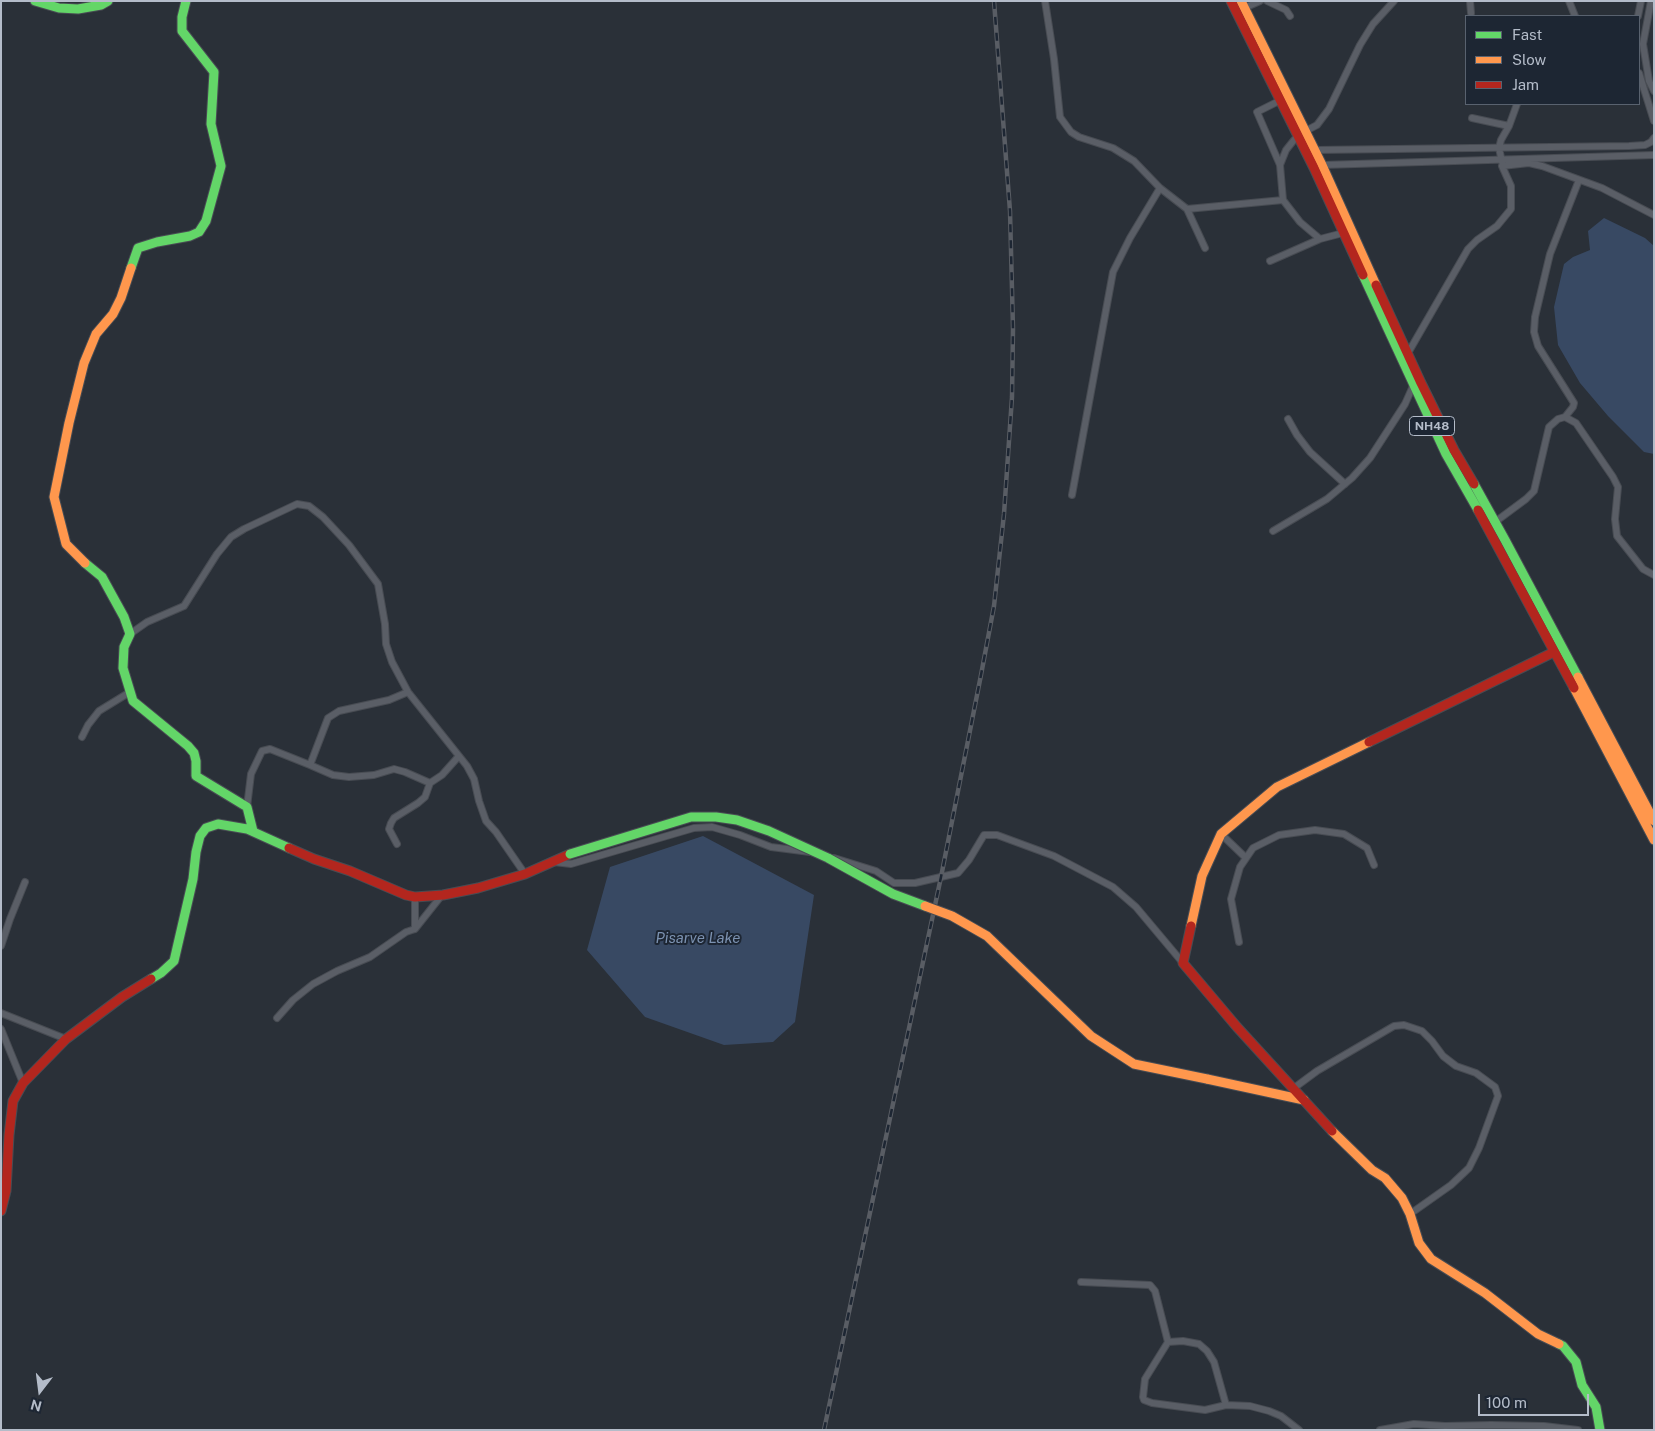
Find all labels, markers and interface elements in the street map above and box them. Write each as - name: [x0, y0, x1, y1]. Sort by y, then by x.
- legend: [1465, 15, 1640, 105]
- text: Fast: [1512, 26, 1542, 43]
- text: Slow: [1512, 51, 1546, 68]
- text: Jam: [1512, 76, 1539, 93]
- road number: NH48: [1410, 416, 1454, 436]
- water label: Pisarve Lake: [656, 929, 740, 947]
- north arrow: [15, 1366, 65, 1416]
- scale bar: [1480, 1384, 1591, 1416]
- text: 100 m: [1486, 1394, 1527, 1411]
- text: N: [29, 1396, 43, 1415]

